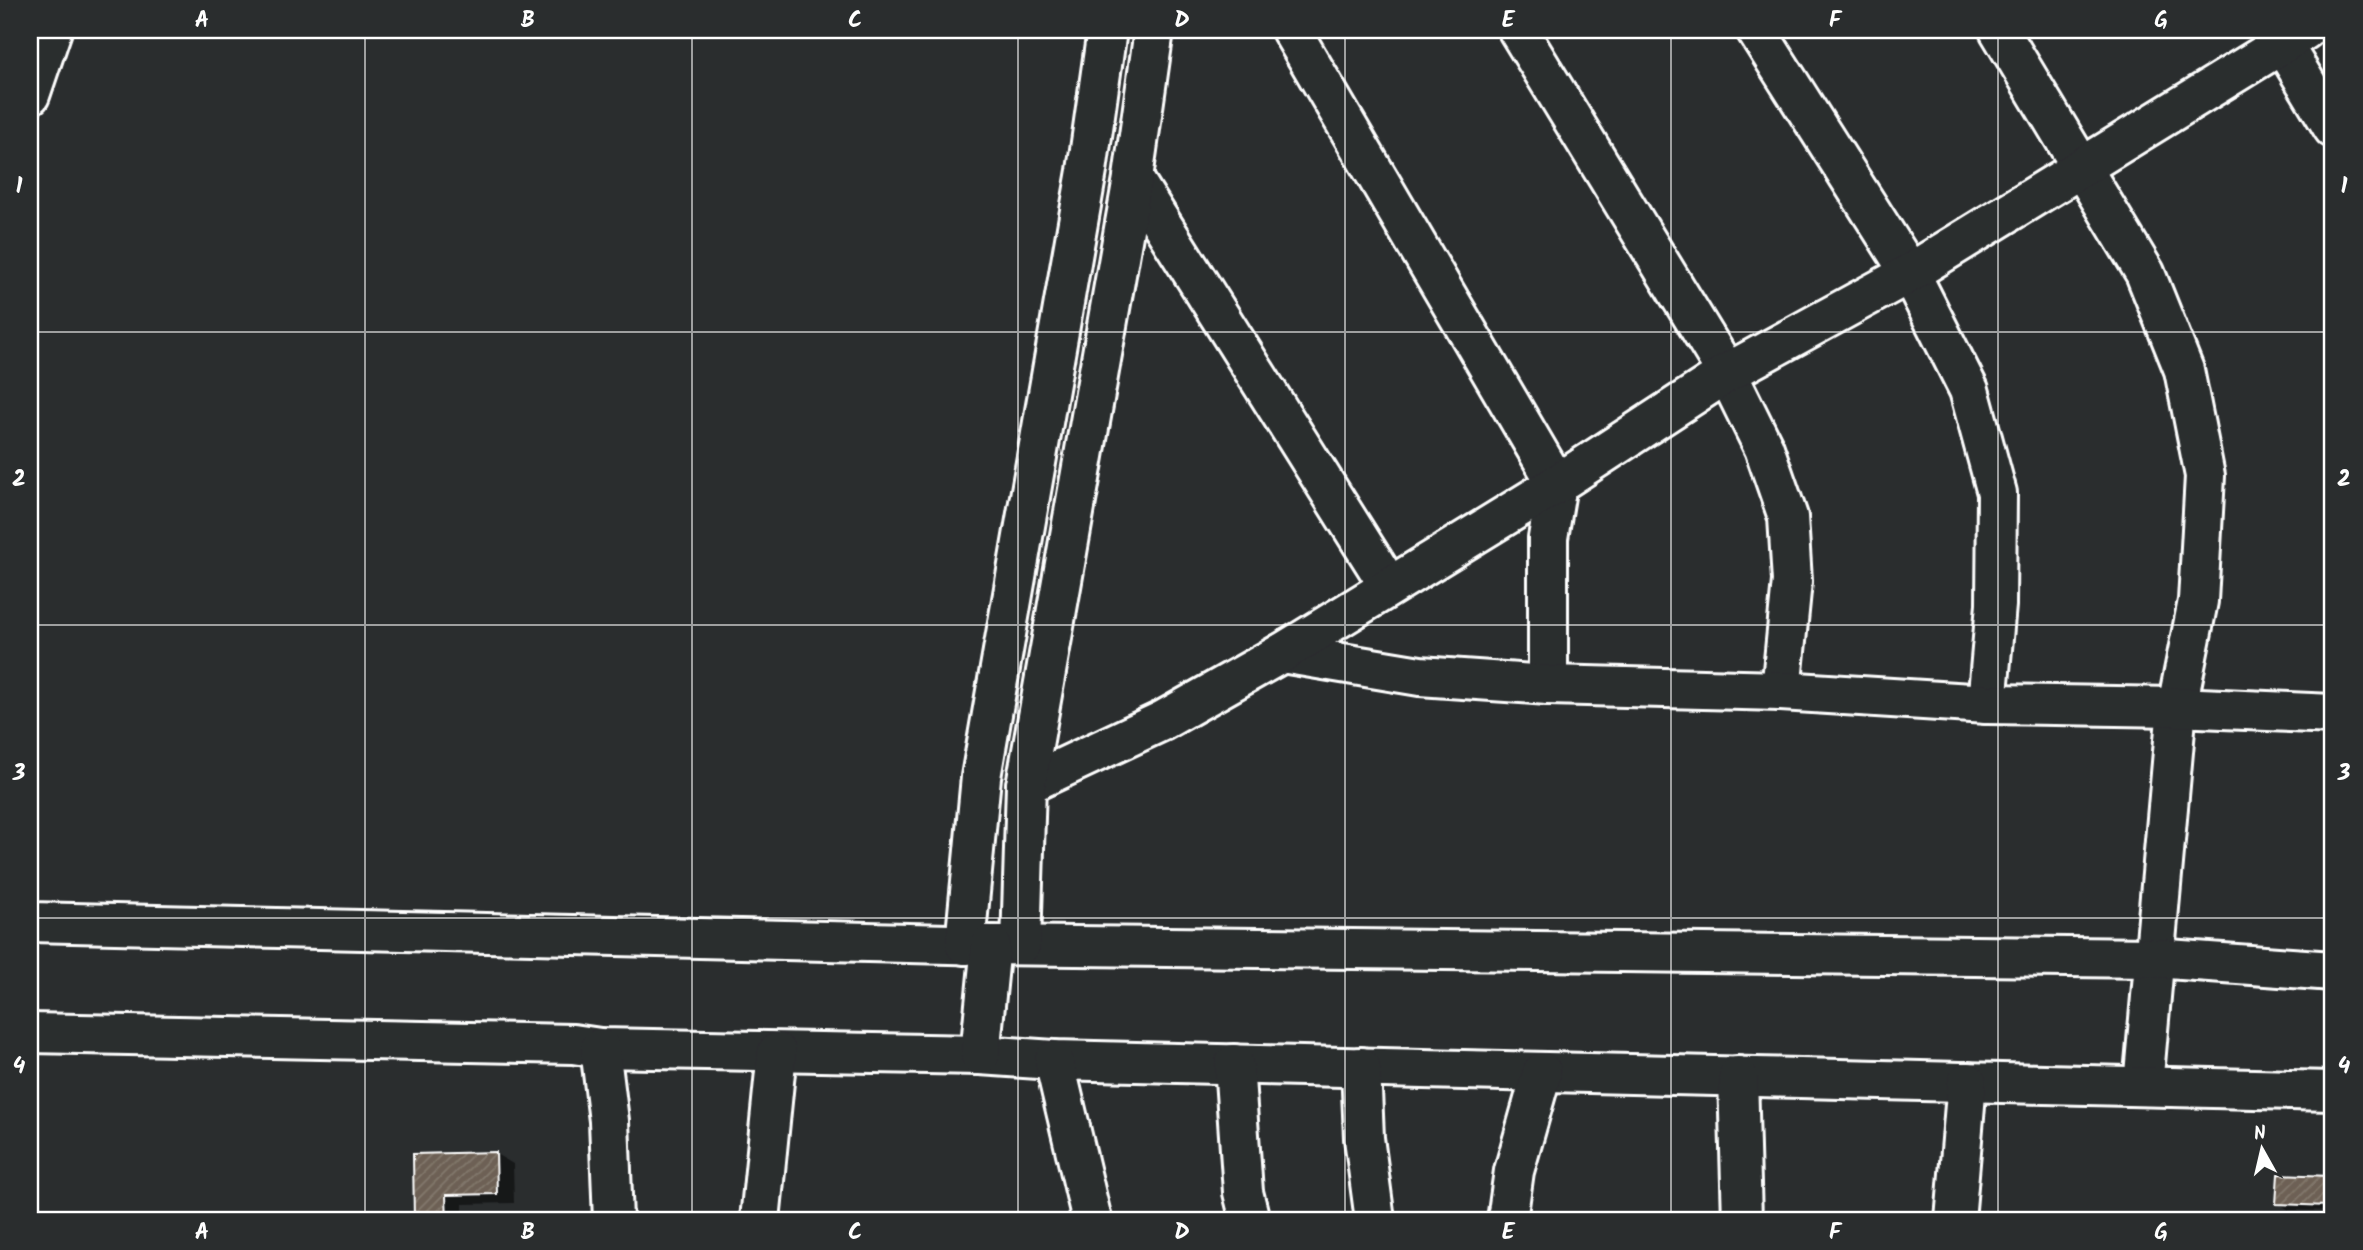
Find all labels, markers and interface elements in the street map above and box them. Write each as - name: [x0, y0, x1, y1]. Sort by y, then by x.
- text: A: [195, 3, 209, 39]
- text: B: [521, 3, 535, 39]
- text: C: [848, 3, 862, 39]
- text: D: [1174, 3, 1190, 39]
- text: E: [1502, 3, 1516, 39]
- text: F: [1829, 3, 1843, 39]
- text: G: [2154, 3, 2168, 39]
- text: 1: [16, 169, 23, 205]
- text: 1: [2341, 169, 2348, 205]
- text: 2: [12, 462, 26, 498]
- text: 2: [2337, 462, 2351, 498]
- text: 3: [12, 756, 26, 792]
- text: 3: [2337, 756, 2351, 792]
- text: 4: [13, 1049, 26, 1085]
- text: 4: [2338, 1049, 2351, 1085]
- north arrow: [2226, 1114, 2296, 1184]
- text: N: [2252, 1118, 2268, 1150]
- text: A: [195, 1215, 209, 1250]
- text: B: [521, 1215, 535, 1250]
- text: C: [848, 1215, 862, 1250]
- text: D: [1174, 1215, 1190, 1250]
- text: E: [1502, 1215, 1516, 1250]
- text: F: [1829, 1215, 1843, 1250]
- text: G: [2154, 1215, 2168, 1250]

